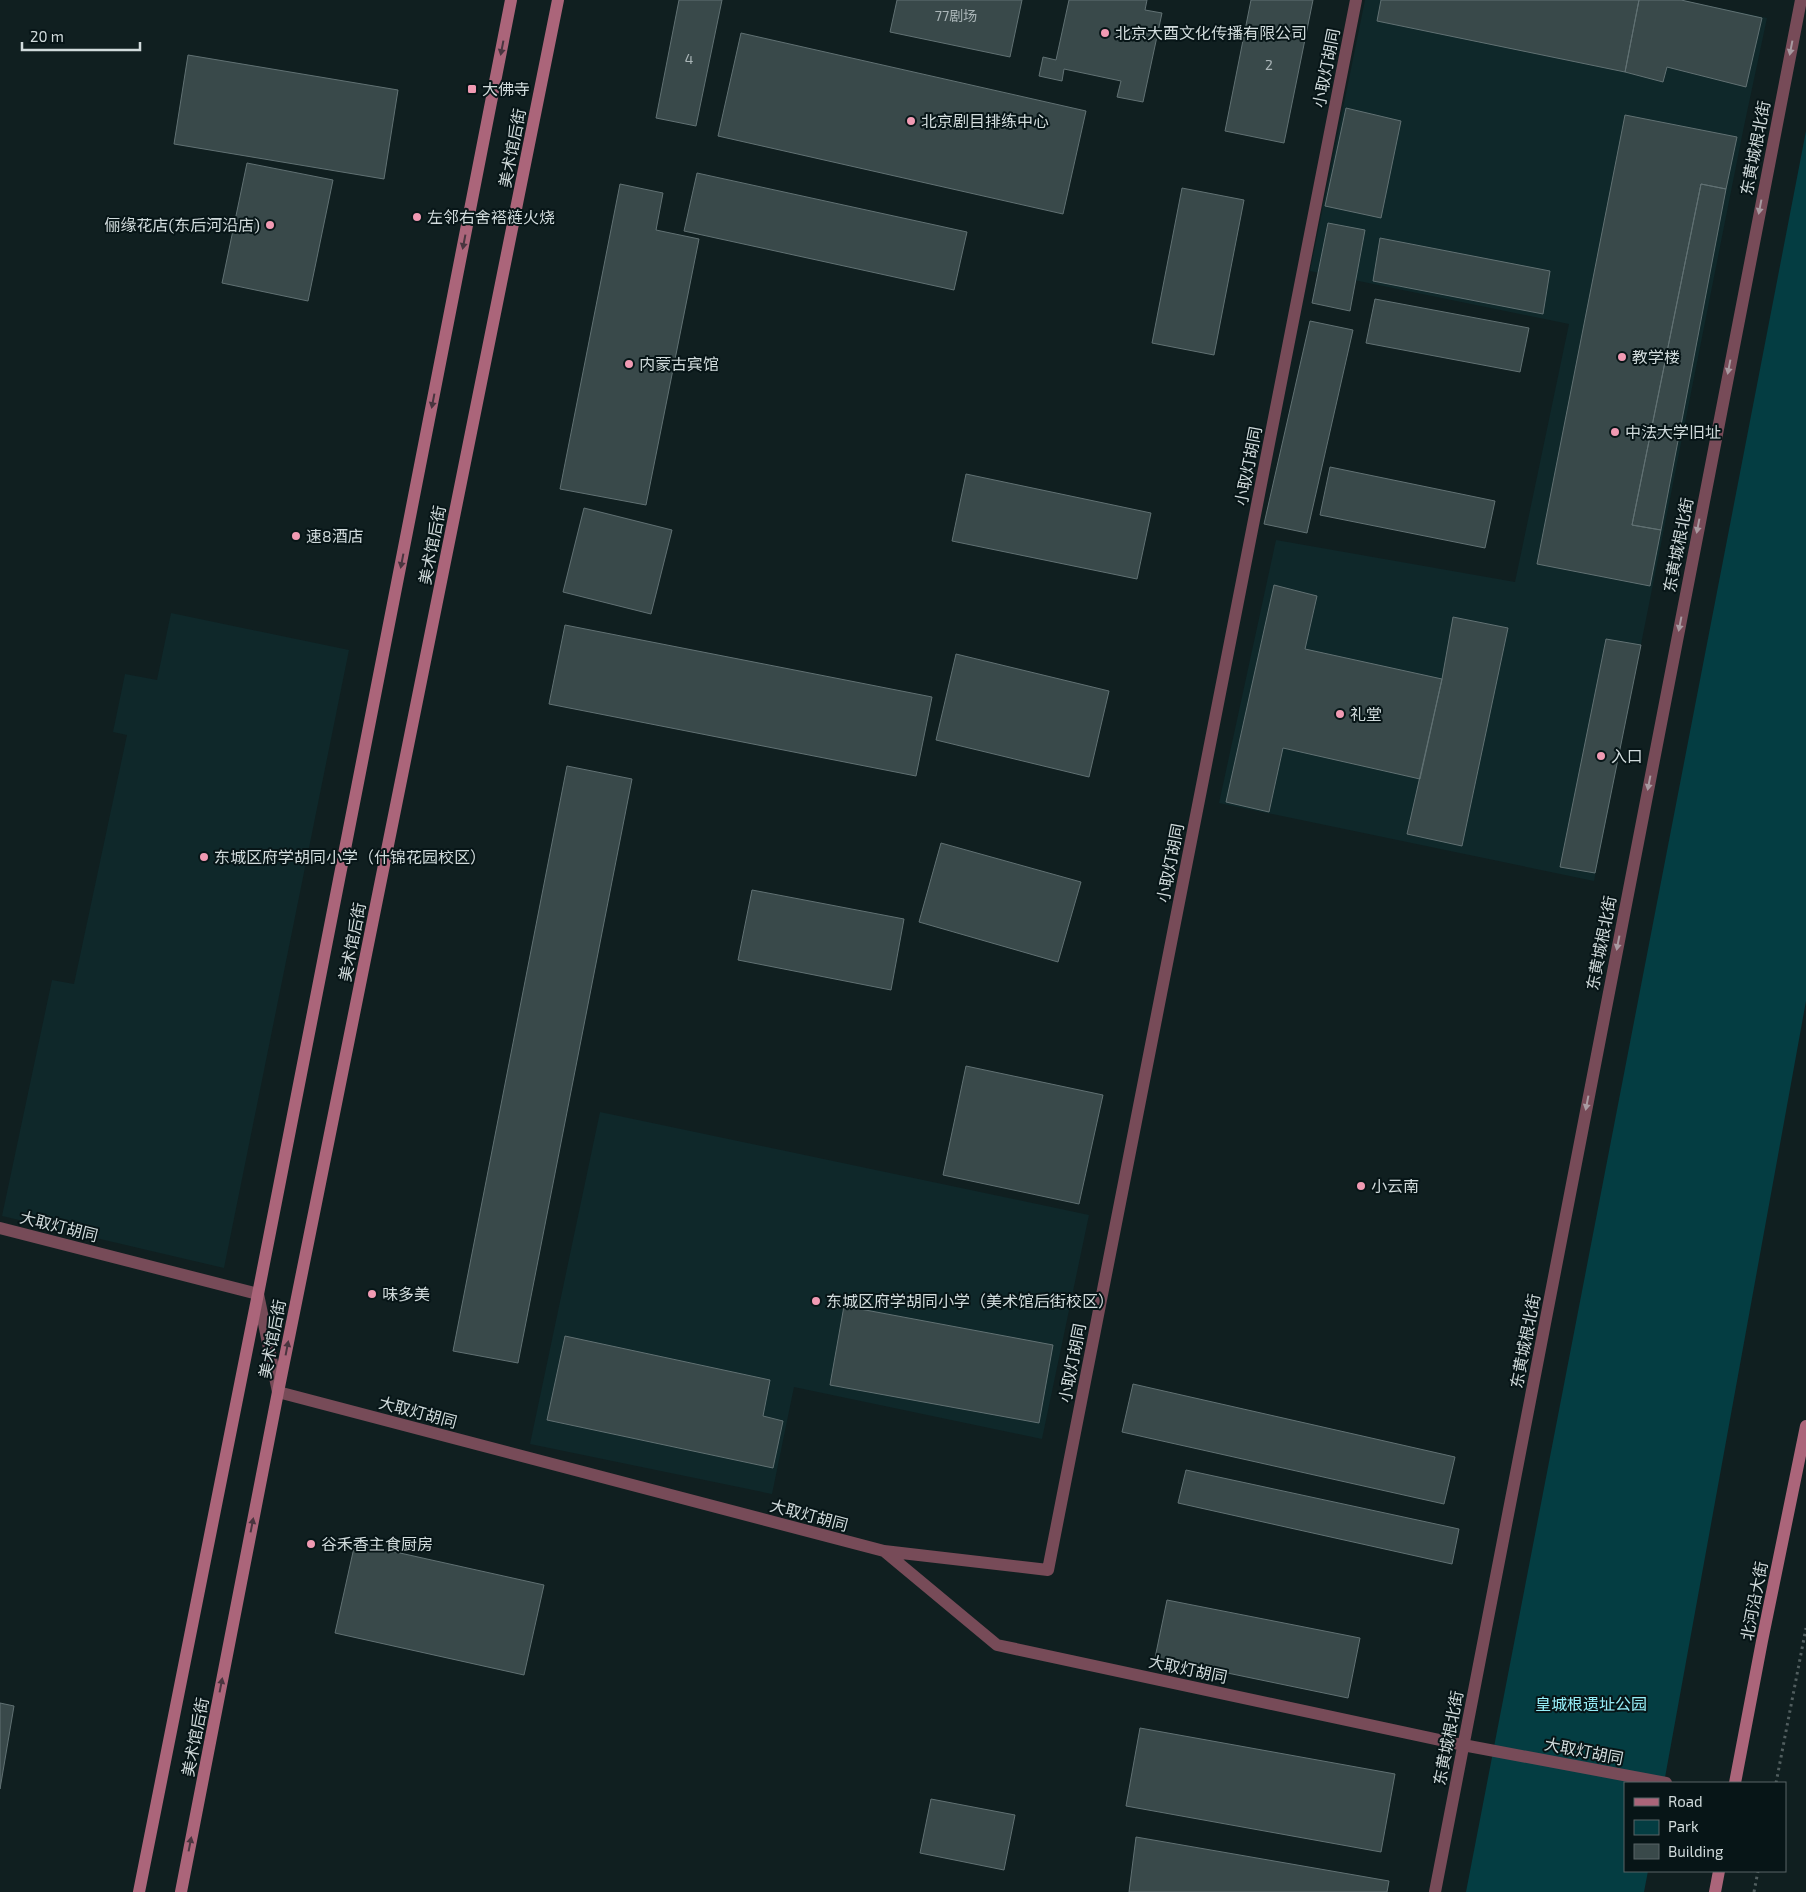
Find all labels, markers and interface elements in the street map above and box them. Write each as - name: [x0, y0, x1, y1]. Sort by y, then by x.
- house number: 77剧场: [935, 7, 977, 24]
- scale bar: [22, 20, 140, 52]
- place label: 北京大酉文化传播有限公司: [1115, 23, 1307, 42]
- text: 20 m: [30, 27, 64, 45]
- marker: 北京大酉文化传播有限公司: [1099, 27, 1111, 39]
- street label: 小取灯胡同: [1309, 27, 1342, 109]
- one-way arrow: [498, 40, 506, 55]
- one-way arrow: [1787, 40, 1795, 56]
- house number: 4: [685, 50, 693, 67]
- house number: 2: [1265, 56, 1273, 73]
- place label: 大佛寺: [482, 79, 530, 98]
- marker: 大佛寺: [466, 83, 478, 95]
- street label: 东黄城根北街: [1736, 99, 1773, 197]
- street label: 美术馆后街: [495, 107, 528, 189]
- place label: 北京剧目排练中心: [921, 111, 1049, 130]
- marker: 北京剧目排练中心: [905, 115, 917, 127]
- one-way arrow: [1756, 200, 1764, 216]
- place label: 左邻右舍褡裢火烧: [427, 207, 555, 226]
- marker: 左邻右舍褡裢火烧: [411, 211, 423, 223]
- place label: 俪缘花店(东后河沿店): [105, 215, 260, 234]
- marker: 俪缘花店(东后河沿店): [264, 219, 276, 231]
- one-way arrow: [460, 234, 468, 249]
- place label: 教学楼: [1632, 347, 1680, 366]
- marker: 教学楼: [1616, 351, 1628, 363]
- place label: 内蒙古宾馆: [639, 354, 719, 373]
- marker: 内蒙古宾馆: [623, 358, 635, 370]
- one-way arrow: [1725, 359, 1733, 375]
- one-way arrow: [428, 394, 436, 410]
- place label: 中法大学旧址: [1625, 422, 1721, 441]
- street label: 小取灯胡同: [1231, 425, 1264, 507]
- marker: 中法大学旧址: [1609, 426, 1621, 438]
- street label: 东黄城根北街: [1659, 496, 1696, 594]
- street label: 美术馆后街: [415, 504, 448, 586]
- one-way arrow: [1694, 519, 1702, 535]
- place label: 速8酒店: [306, 526, 364, 545]
- marker: 速8酒店: [290, 530, 302, 542]
- one-way arrow: [397, 553, 405, 569]
- one-way arrow: [1675, 616, 1683, 632]
- place label: 礼堂: [1350, 704, 1382, 723]
- marker: 礼堂: [1334, 708, 1346, 720]
- place label: 入口: [1611, 746, 1643, 765]
- marker: 入口: [1595, 750, 1607, 762]
- one-way arrow: [1644, 776, 1652, 792]
- street label: 小取灯胡同: [1153, 822, 1186, 904]
- place label: 东城区府学胡同小学（什锦花园校区）: [214, 847, 486, 866]
- marker: 东城区府学胡同小学（什锦花园校区）: [198, 851, 210, 863]
- street label: 东黄城根北街: [1582, 894, 1619, 992]
- street label: 美术馆后街: [335, 901, 368, 983]
- one-way arrow: [1614, 935, 1622, 951]
- one-way arrow: [1583, 1095, 1591, 1110]
- place label: 小云南: [1371, 1176, 1419, 1195]
- marker: 小云南: [1355, 1180, 1367, 1192]
- street label: 大取灯胡同: [18, 1207, 100, 1244]
- place label: 味多美: [382, 1284, 430, 1303]
- marker: 味多美: [366, 1288, 378, 1300]
- place label: 东城区府学胡同小学（美术馆后街校区）: [826, 1291, 1114, 1310]
- street label: 东黄城根北街: [1506, 1292, 1543, 1390]
- marker: 东城区府学胡同小学（美术馆后街校区）: [810, 1295, 822, 1307]
- street label: 美术馆后街: [255, 1298, 288, 1380]
- street label: 小取灯胡同: [1055, 1322, 1088, 1404]
- one-way arrow: [283, 1341, 291, 1356]
- street label: 大取灯胡同: [377, 1392, 459, 1431]
- street label: 大取灯胡同: [768, 1495, 850, 1534]
- one-way arrow: [249, 1517, 257, 1533]
- place label: 谷禾香主食厨房: [321, 1534, 433, 1553]
- marker: 谷禾香主食厨房: [305, 1538, 317, 1550]
- street label: 北河沿大街: [1737, 1560, 1770, 1642]
- street label: 大取灯胡同: [1147, 1651, 1229, 1686]
- one-way arrow: [218, 1676, 226, 1692]
- street label: 东黄城根北街: [1429, 1689, 1466, 1787]
- park label: 皇城根遗址公园: [1535, 1694, 1647, 1713]
- street label: 美术馆后街: [178, 1696, 211, 1778]
- street label: 大取灯胡同: [1543, 1734, 1625, 1767]
- legend: [1624, 1782, 1786, 1872]
- text: Road: [1668, 1792, 1703, 1810]
- text: Park: [1668, 1817, 1699, 1835]
- one-way arrow: [187, 1836, 195, 1852]
- text: Building: [1668, 1842, 1724, 1860]

